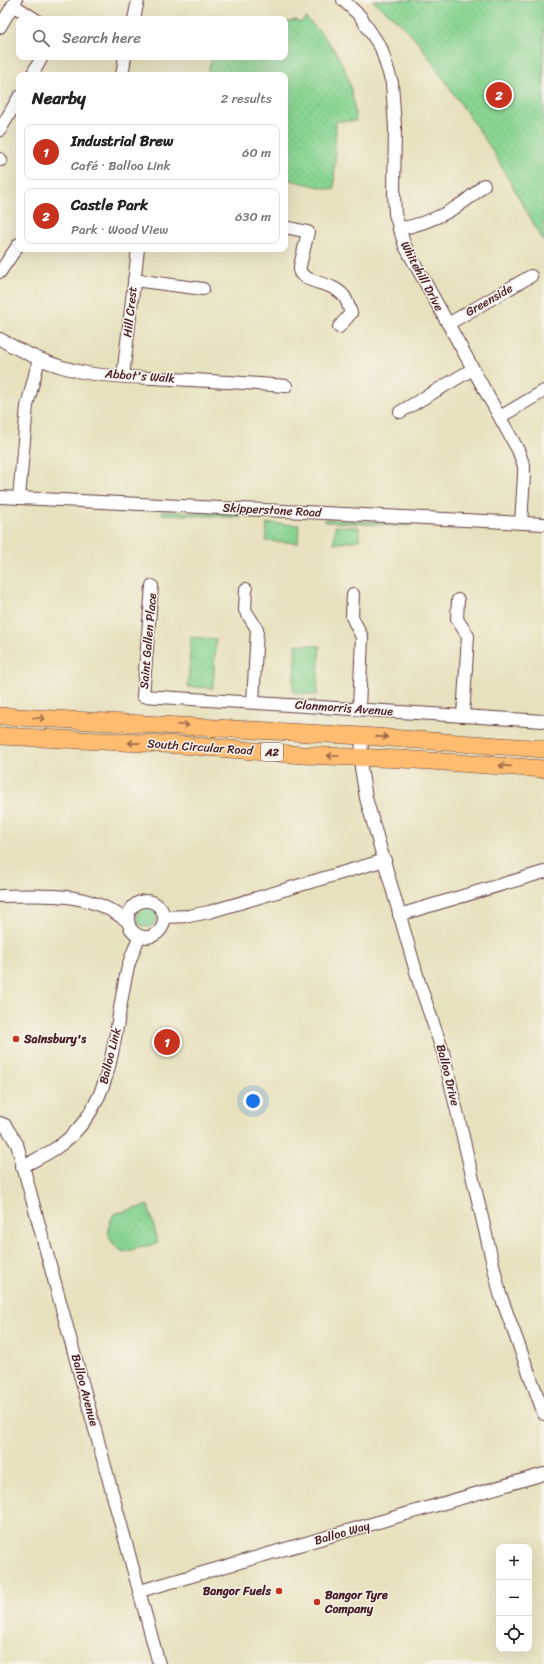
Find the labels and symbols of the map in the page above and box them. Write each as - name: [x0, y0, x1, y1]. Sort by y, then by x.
- pin: 2: [486, 80, 512, 110]
- street label: Whitehill Drive: [394, 237, 450, 315]
- street label: Greenside: [461, 277, 517, 323]
- street label: Hill Crest: [116, 285, 144, 339]
- street label: Abbot's Walk: [103, 363, 176, 389]
- street label: Skipperstone Road: [222, 496, 323, 524]
- street label: Saint Gallen Place: [133, 592, 163, 690]
- street label: Clanmorris Avenue: [294, 694, 394, 722]
- one-way arrow: [32, 714, 45, 721]
- one-way arrow: [176, 722, 189, 729]
- street label: South Circular Road: [146, 732, 255, 762]
- one-way arrow: [375, 733, 388, 740]
- one-way arrow: [128, 739, 141, 746]
- road number: A2: [261, 743, 283, 761]
- one-way arrow: [327, 753, 340, 760]
- one-way arrow: [499, 763, 512, 770]
- street label: Balloo Link: [92, 1025, 128, 1086]
- pin: 1: [154, 1027, 180, 1057]
- place label: Sainsbury's: [23, 1028, 87, 1050]
- marker: Sainsbury's: [11, 1034, 21, 1044]
- street label: Balloo Drive: [430, 1042, 466, 1108]
- your location: [243, 1091, 263, 1111]
- street label: Balloo Avenue: [65, 1351, 105, 1429]
- street label: Balloo Way: [312, 1514, 373, 1551]
- place label: Bangor Fuels: [203, 1580, 271, 1602]
- place label: Bangor Tyre Company: [324, 1584, 388, 1620]
- marker: Bangor Fuels: [274, 1586, 284, 1596]
- marker: Bangor Tyre Company: [312, 1597, 322, 1607]

